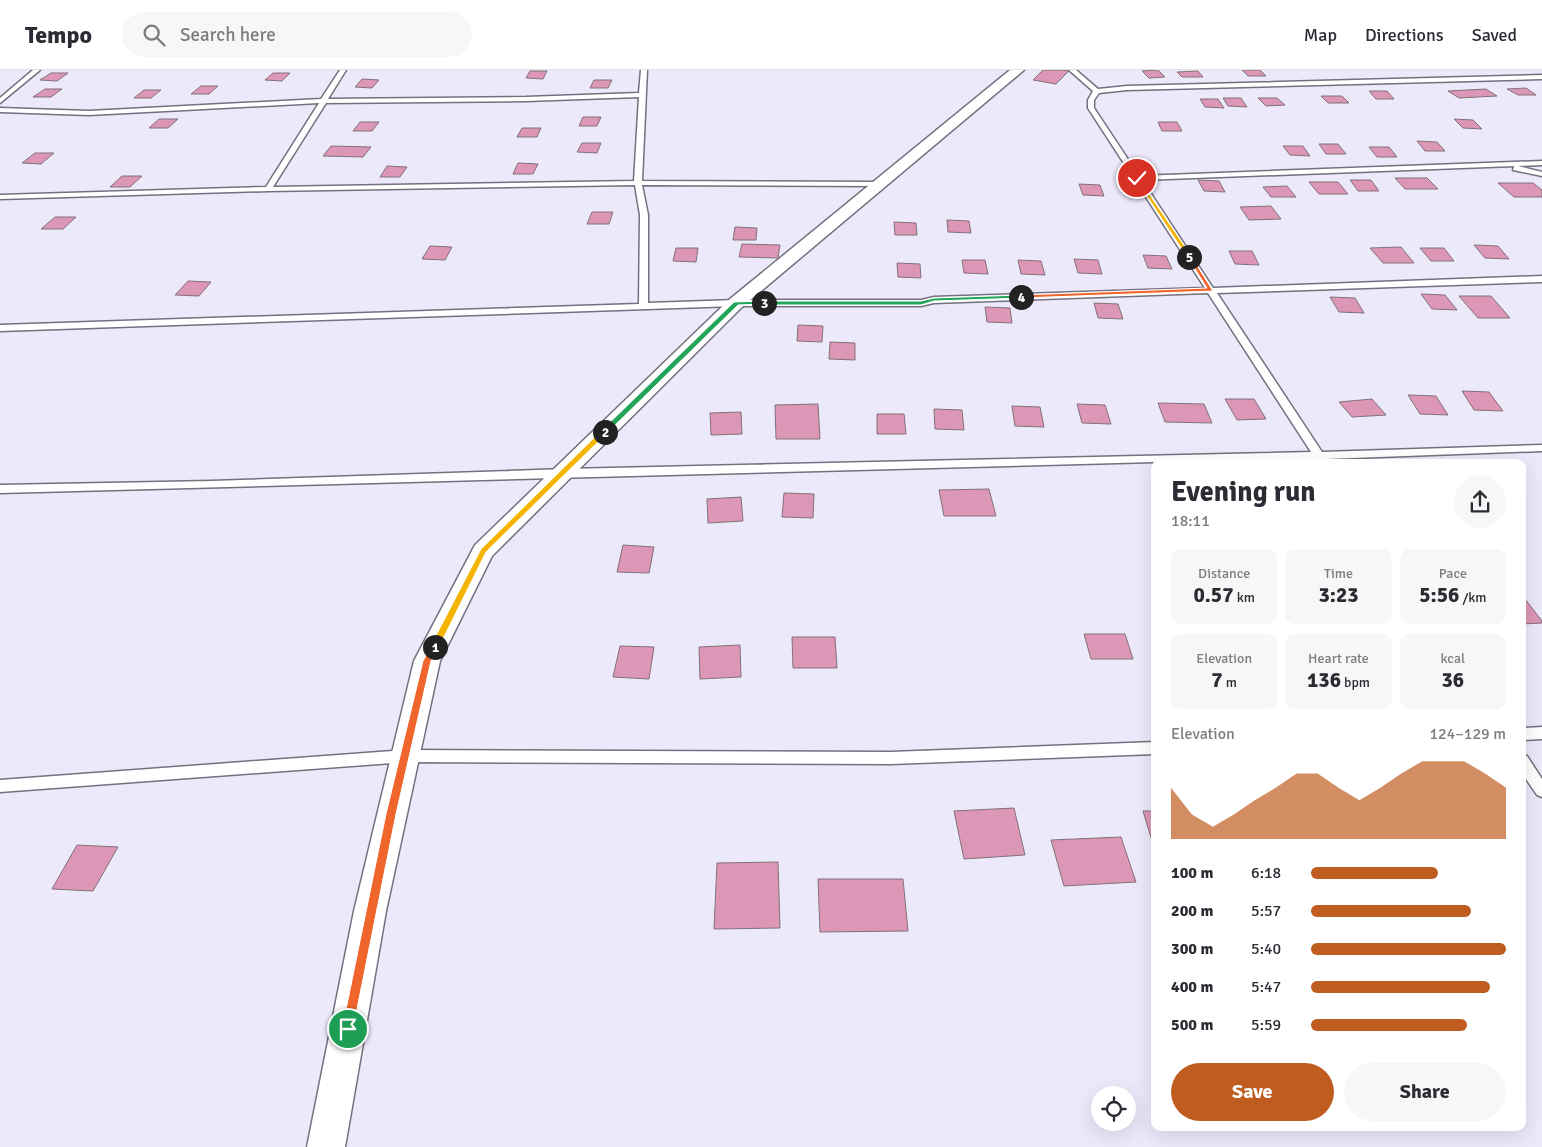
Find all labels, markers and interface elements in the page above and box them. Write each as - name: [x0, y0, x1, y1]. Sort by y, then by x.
- search box: [122, 12, 472, 57]
- text: Tempo: [25, 20, 92, 50]
- icon: search: [140, 21, 168, 49]
- text: Search here: [180, 23, 276, 47]
- text: Map: [1304, 24, 1337, 46]
- text: Directions: [1365, 24, 1444, 46]
- text: Saved: [1472, 24, 1517, 46]
- pin: [1116, 157, 1158, 199]
- icon: check: [1123, 164, 1151, 192]
- pin: 5: [1176, 244, 1202, 270]
- text: 5: [1186, 249, 1193, 266]
- pin: 4: [1008, 284, 1034, 310]
- text: 4: [1018, 289, 1025, 306]
- pin: 3: [752, 290, 776, 316]
- text: 3: [761, 295, 768, 312]
- pin: 2: [592, 420, 618, 444]
- text: 2: [602, 424, 609, 441]
- text: Evening run: [1171, 475, 1316, 509]
- button: share: [1454, 476, 1506, 528]
- text: 18:11: [1171, 511, 1210, 531]
- text: Distance: [1198, 565, 1250, 582]
- text: Time: [1324, 565, 1353, 582]
- text: Pace: [1439, 565, 1467, 582]
- text: 0.57: [1194, 582, 1234, 608]
- text: 3:23: [1318, 582, 1359, 608]
- text: 5:56: [1419, 582, 1459, 608]
- text: km: [1234, 589, 1255, 606]
- text: /km: [1459, 589, 1487, 606]
- pin: 1: [422, 634, 448, 660]
- text: 1: [432, 639, 439, 656]
- text: Elevation: [1196, 650, 1252, 667]
- text: Heart rate: [1308, 650, 1369, 667]
- text: kcal: [1441, 650, 1465, 667]
- text: 7: [1211, 667, 1223, 693]
- text: 136: [1307, 667, 1341, 693]
- text: 36: [1441, 667, 1464, 693]
- text: m: [1223, 674, 1237, 691]
- text: bpm: [1341, 674, 1370, 691]
- text: Elevation: [1171, 724, 1235, 744]
- text: 124–129 m: [1429, 724, 1506, 744]
- text: 100 m: [1171, 863, 1213, 883]
- text: 6:18: [1251, 863, 1281, 883]
- text: 200 m: [1171, 901, 1213, 921]
- text: 5:57: [1251, 901, 1281, 921]
- text: 300 m: [1171, 939, 1213, 959]
- text: 5:40: [1251, 939, 1281, 959]
- text: 400 m: [1171, 977, 1213, 997]
- text: 5:47: [1251, 977, 1281, 997]
- pin: [327, 1008, 369, 1050]
- icon: arrive: [334, 1015, 362, 1043]
- text: 500 m: [1171, 1015, 1213, 1035]
- text: 5:59: [1251, 1015, 1281, 1035]
- button: Save: [1171, 1063, 1334, 1121]
- button: Share: [1344, 1063, 1506, 1121]
- map controls: [1091, 1086, 1136, 1131]
- button: locate: [1091, 1086, 1136, 1131]

